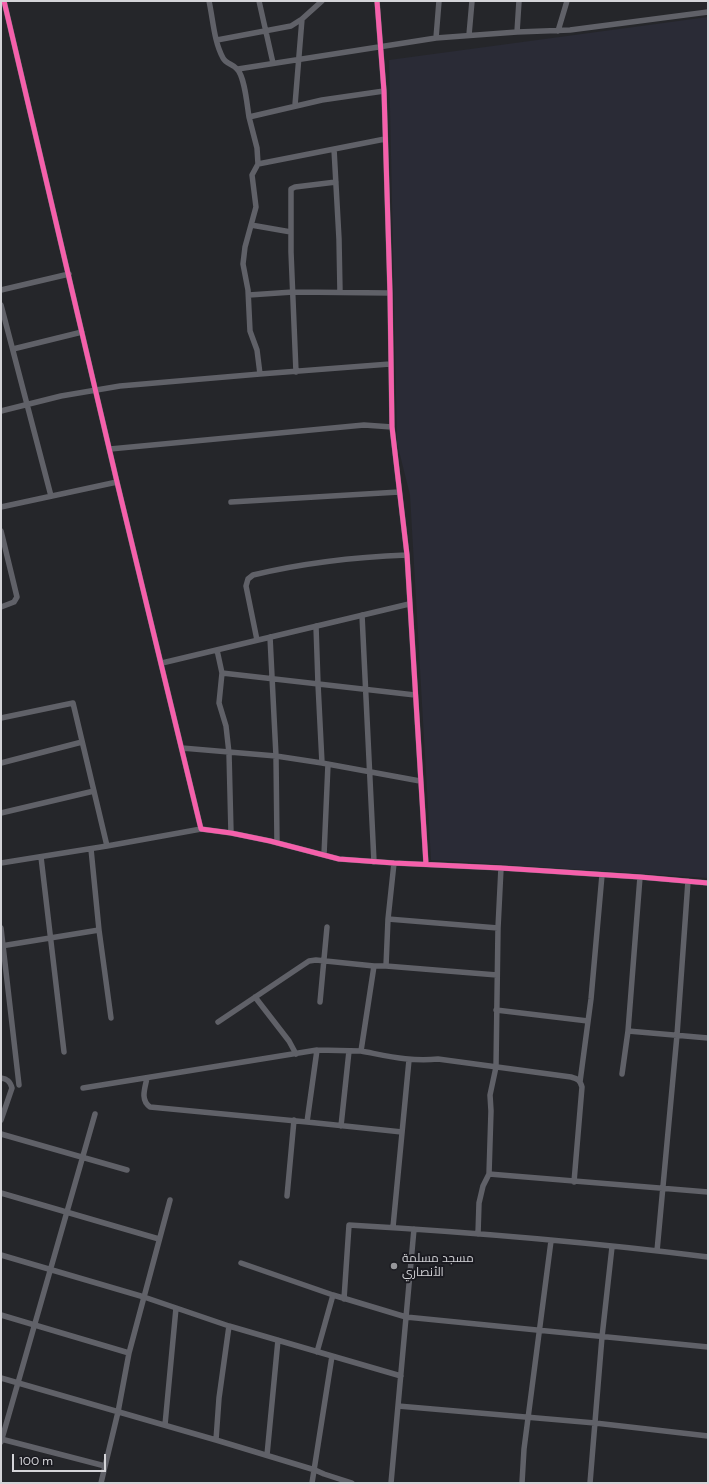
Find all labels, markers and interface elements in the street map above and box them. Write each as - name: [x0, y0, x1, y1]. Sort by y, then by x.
- place label: مسجد مسلمة الأنصاري: [402, 1252, 474, 1280]
- marker: مسجد مسلمة الأنصاري: [389, 1261, 399, 1271]
- scale bar: [14, 1446, 108, 1472]
- text: 100 m: [19, 1453, 53, 1469]

